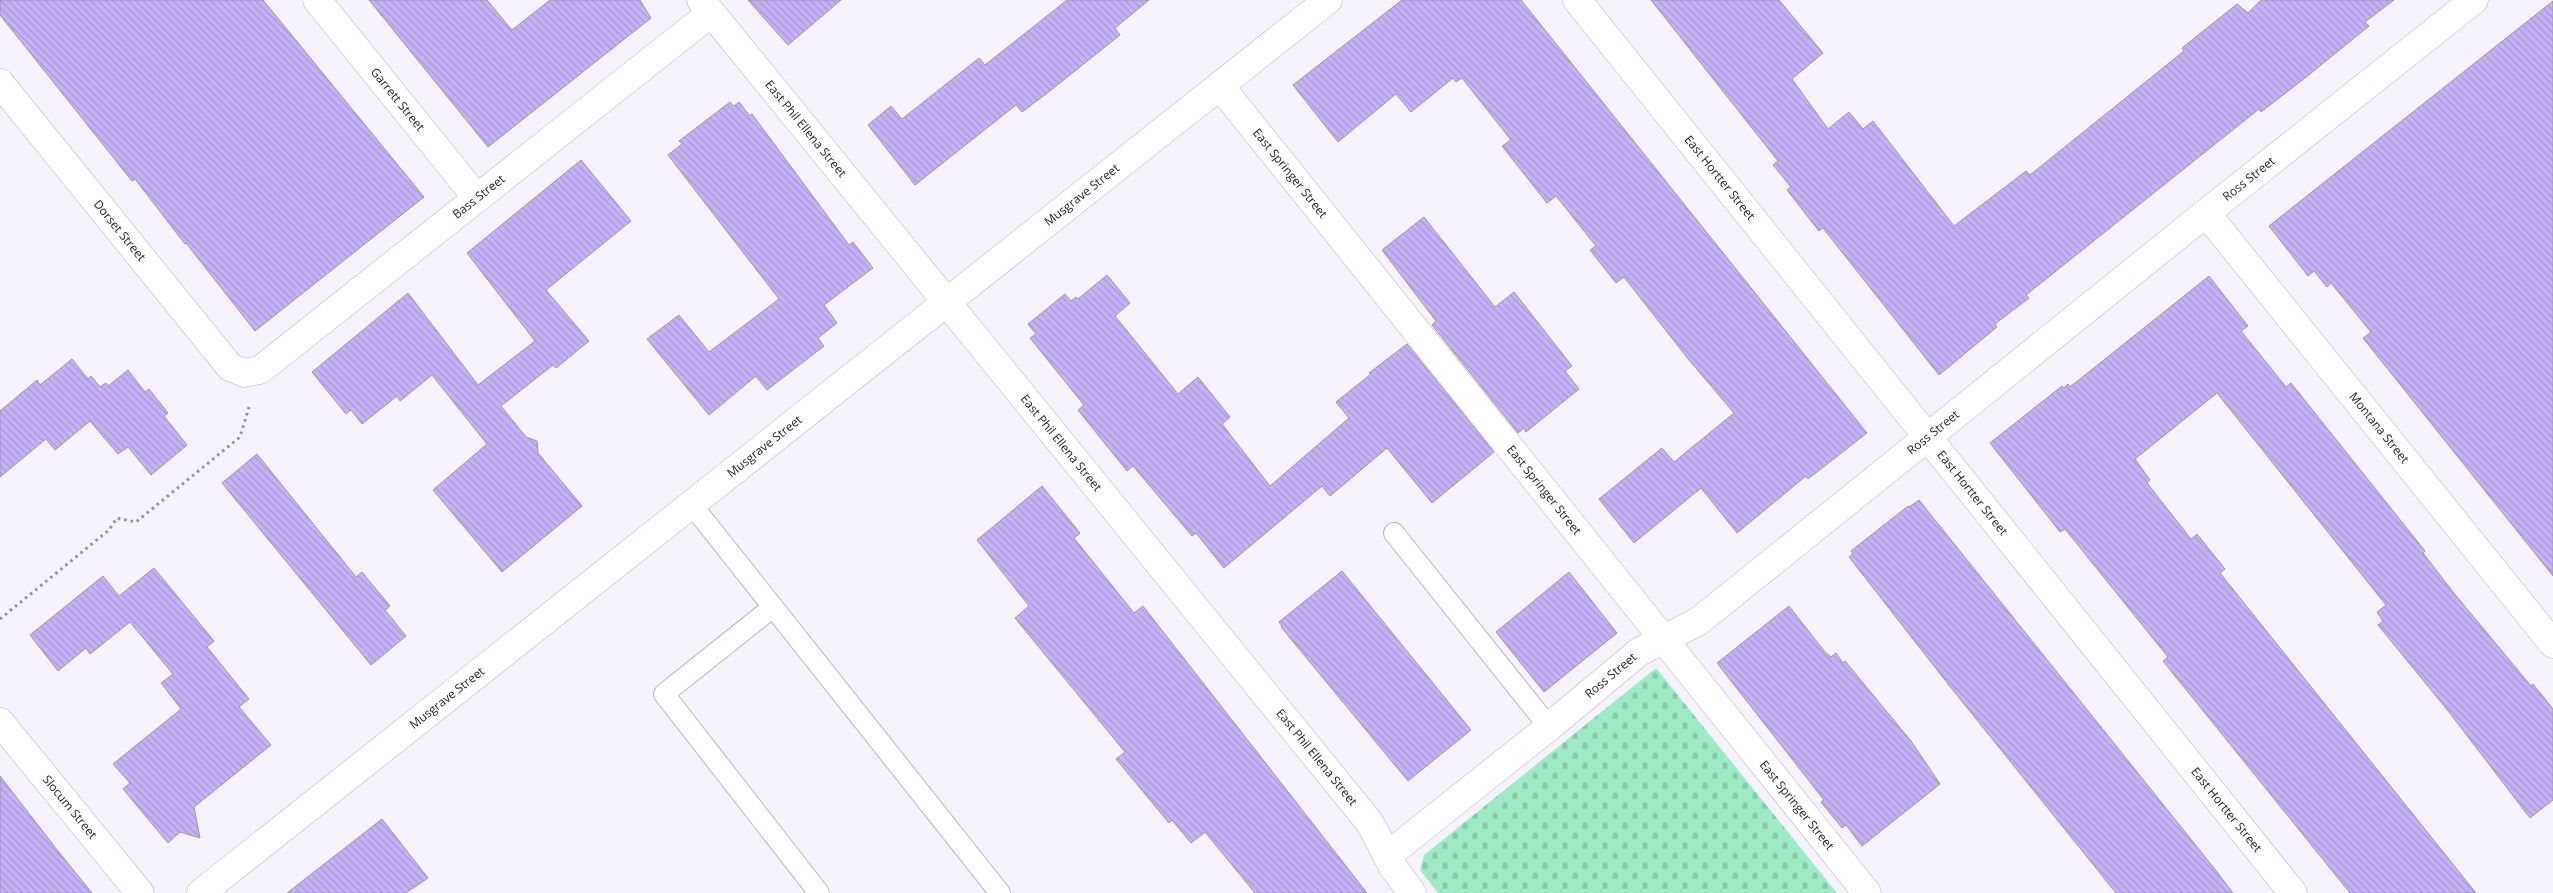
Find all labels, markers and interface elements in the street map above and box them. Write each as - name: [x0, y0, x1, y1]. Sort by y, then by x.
- street label: Garrett Street: [367, 64, 429, 135]
- street label: East Phil Ellena Street: [762, 76, 851, 181]
- street label: East Springer Street: [1249, 125, 1332, 222]
- street label: East Hortter Street: [1681, 132, 1759, 224]
- street label: Ross Street: [2219, 152, 2278, 205]
- street label: Musgrave Street: [1041, 160, 1123, 230]
- street label: Bass Street: [449, 170, 508, 223]
- street label: Dorset Street: [90, 196, 150, 265]
- street label: Montana Street: [2346, 388, 2413, 467]
- street label: East Phil Ellena Street: [1017, 391, 1106, 495]
- street label: Ross Street: [1903, 406, 1963, 458]
- street label: Musgrave Street: [723, 411, 805, 481]
- street label: East Springer Street: [1503, 441, 1586, 538]
- street label: East Hortter Street: [1933, 447, 2012, 539]
- street label: Ross Street: [1581, 649, 1640, 702]
- street label: Musgrave Street: [406, 663, 488, 733]
- street label: East Phil Ellena Street: [1272, 705, 1362, 809]
- street label: East Springer Street: [1756, 757, 1838, 853]
- street label: East Hortter Street: [2187, 763, 2266, 856]
- street label: Slocum Street: [39, 771, 101, 842]

